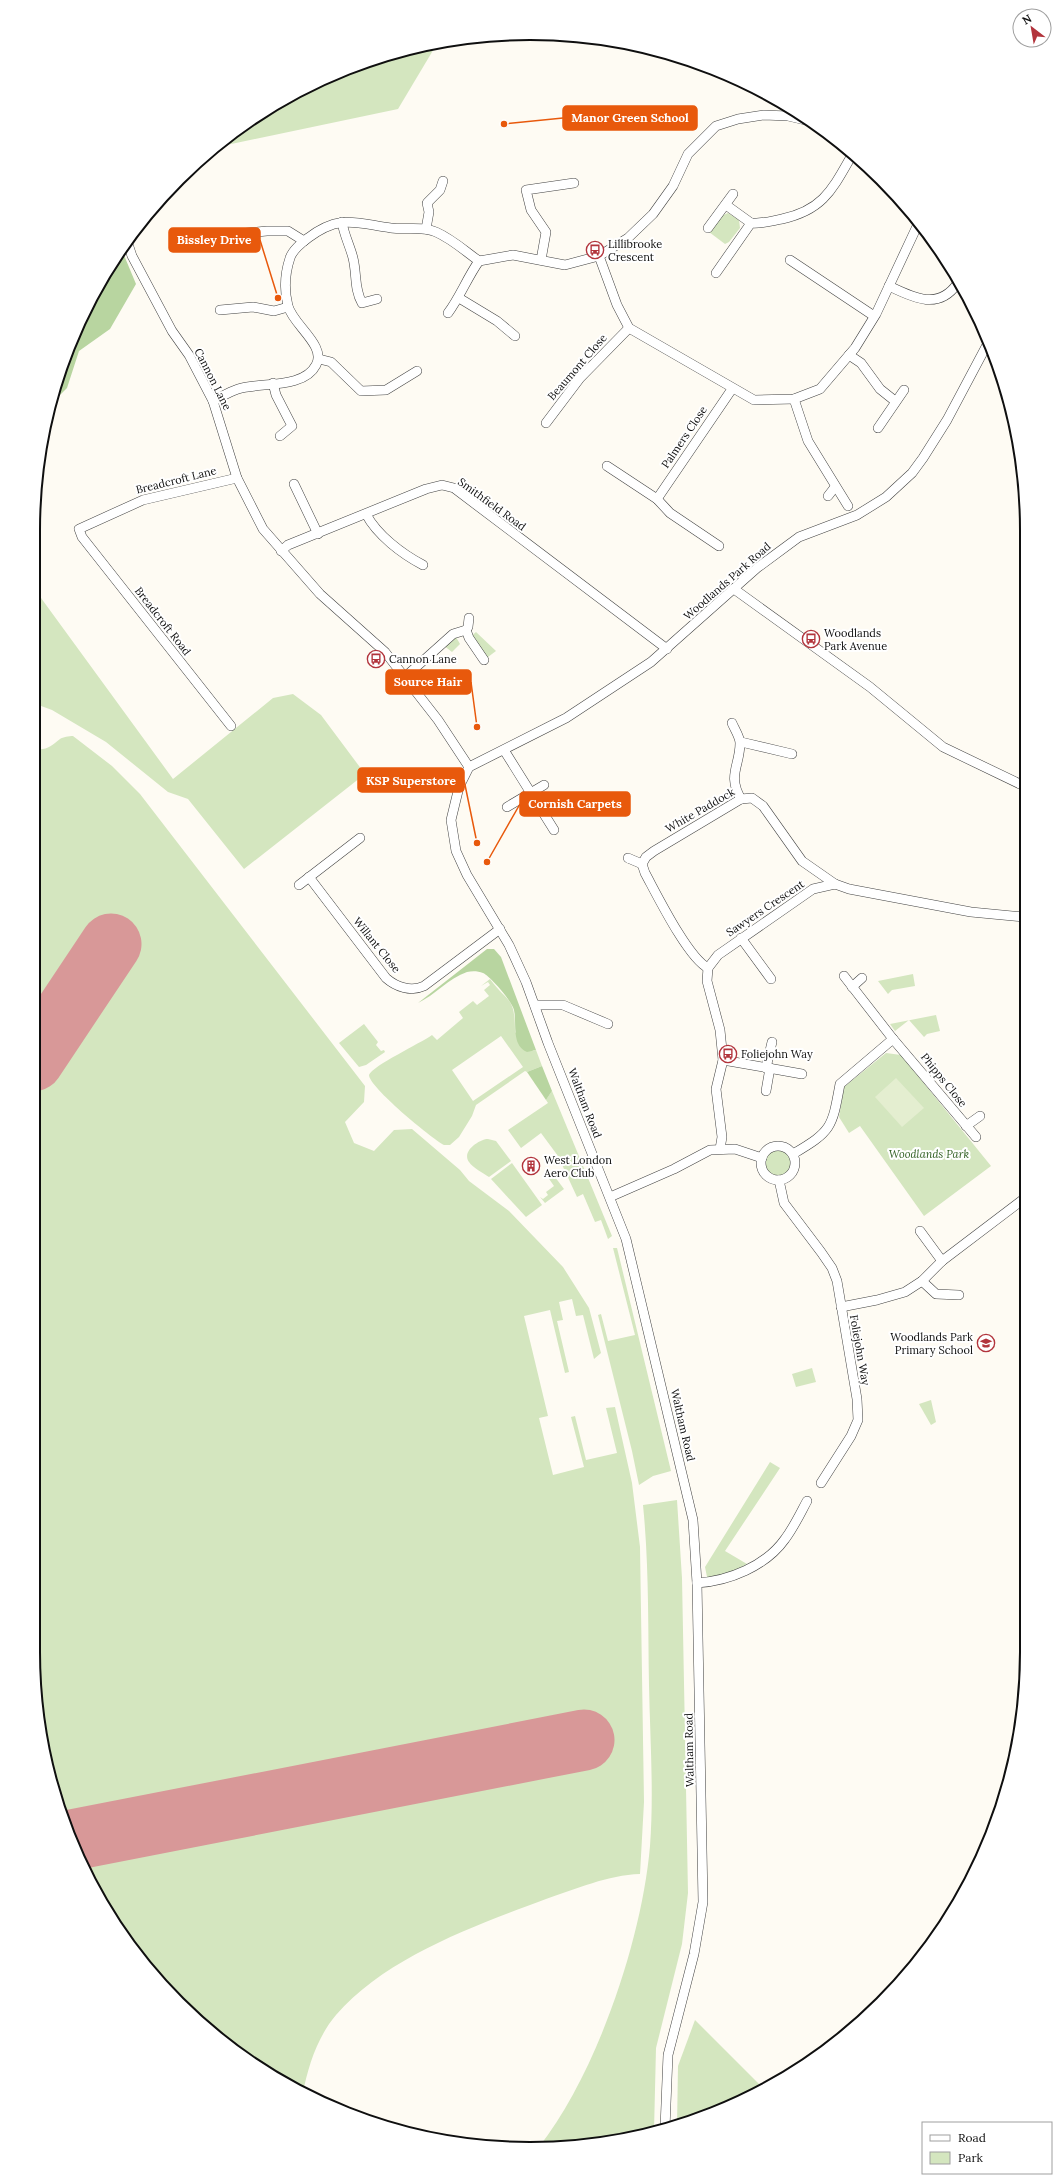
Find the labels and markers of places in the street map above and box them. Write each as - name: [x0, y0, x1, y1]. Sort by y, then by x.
- callout: Manor Green School: [563, 106, 697, 130]
- callout: Bissley Drive: [169, 228, 260, 252]
- place label: Lillibrooke Crescent: [608, 237, 662, 264]
- bus stop icon: Lillibrooke Crescent: [585, 240, 605, 260]
- place label: Woodlands Park Avenue: [824, 626, 887, 653]
- bus stop icon: Woodlands Park Avenue: [801, 629, 821, 649]
- bus stop icon: Cannon Lane: [366, 649, 386, 669]
- place label: Cannon Lane: [389, 652, 457, 666]
- callout: Source Hair: [386, 670, 471, 694]
- callout: KSP Superstore: [358, 768, 464, 792]
- callout: Cornish Carpets: [520, 792, 630, 816]
- bus stop icon: Foliejohn Way: [718, 1044, 738, 1064]
- place label: Foliejohn Way: [741, 1047, 813, 1061]
- place label: West London Aero Club: [543, 1153, 612, 1180]
- building icon: West London Aero Club: [521, 1156, 541, 1176]
- place label: Woodlands Park Primary School: [890, 1330, 973, 1357]
- school or university icon: Woodlands Park Primary School: [976, 1333, 996, 1353]

